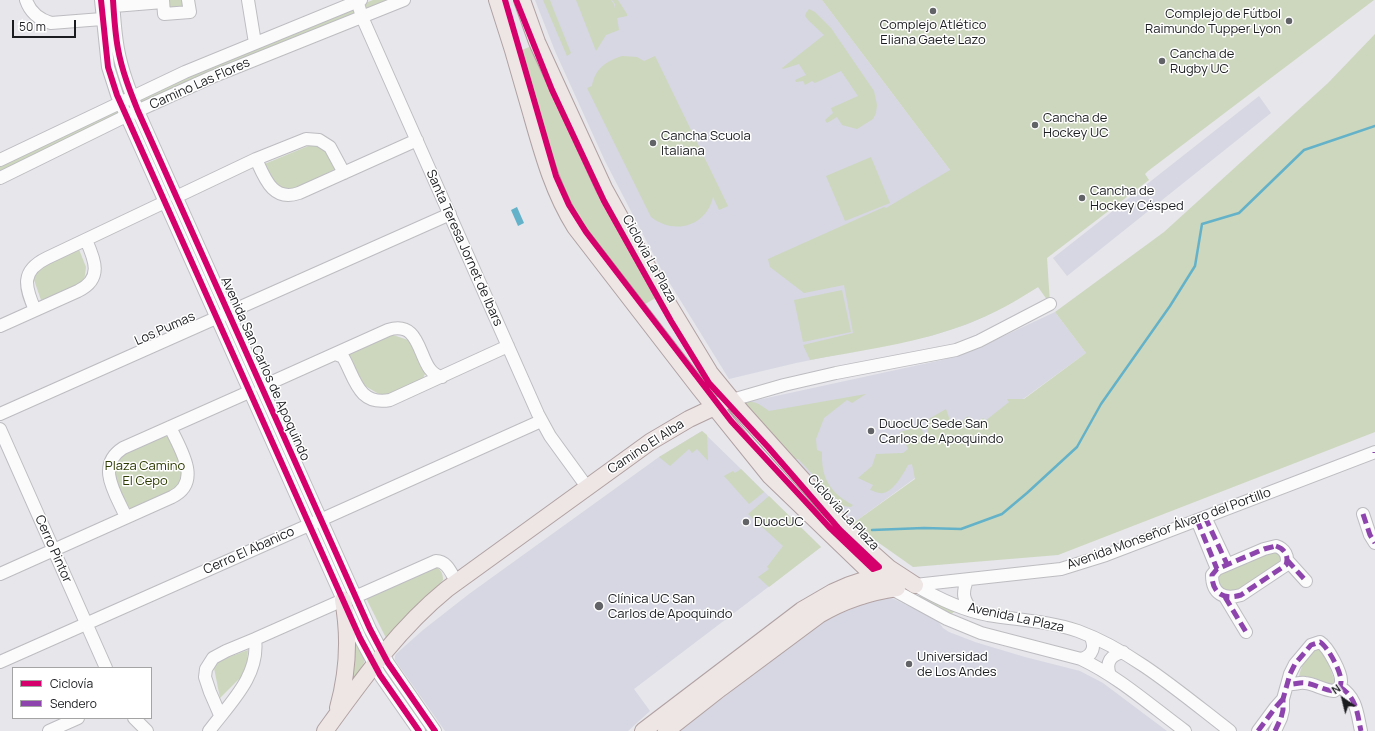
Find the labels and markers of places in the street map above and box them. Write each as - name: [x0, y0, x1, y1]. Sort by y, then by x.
- marker: Complejo Atlético Eliana Gaete Lazo: [928, 6, 938, 16]
- place label: Complejo de Fútbol Raimundo Tupper Lyon: [1145, 6, 1281, 37]
- marker: Complejo de Fútbol Raimundo Tupper Lyon: [1284, 16, 1294, 26]
- place label: Complejo Atlético Eliana Gaete Lazo: [880, 17, 986, 48]
- place label: Cancha de Rugby UC: [1170, 46, 1234, 77]
- marker: Cancha de Rugby UC: [1157, 56, 1167, 66]
- place label: Cancha de Hockey UC: [1043, 110, 1108, 141]
- marker: Cancha de Hockey UC: [1030, 120, 1040, 130]
- place label: Cancha Scuola Italiana: [661, 128, 751, 159]
- marker: Cancha Scuola Italiana: [648, 138, 658, 148]
- place label: Cancha de Hockey Césped: [1090, 183, 1184, 214]
- marker: Cancha de Hockey Césped: [1077, 193, 1087, 203]
- place label: DuocUC Sede San Carlos de Apoquindo: [879, 416, 1003, 447]
- marker: DuocUC Sede San Carlos de Apoquindo: [866, 426, 876, 436]
- place label: DuocUC: [754, 514, 804, 530]
- marker: DuocUC: [741, 517, 751, 527]
- place label: Clínica UC San Carlos de Apoquindo: [608, 591, 732, 622]
- marker: Clínica UC San Carlos de Apoquindo: [593, 600, 605, 612]
- place label: Universidad de Los Andes: [917, 649, 997, 680]
- marker: Universidad de Los Andes: [904, 659, 914, 669]

